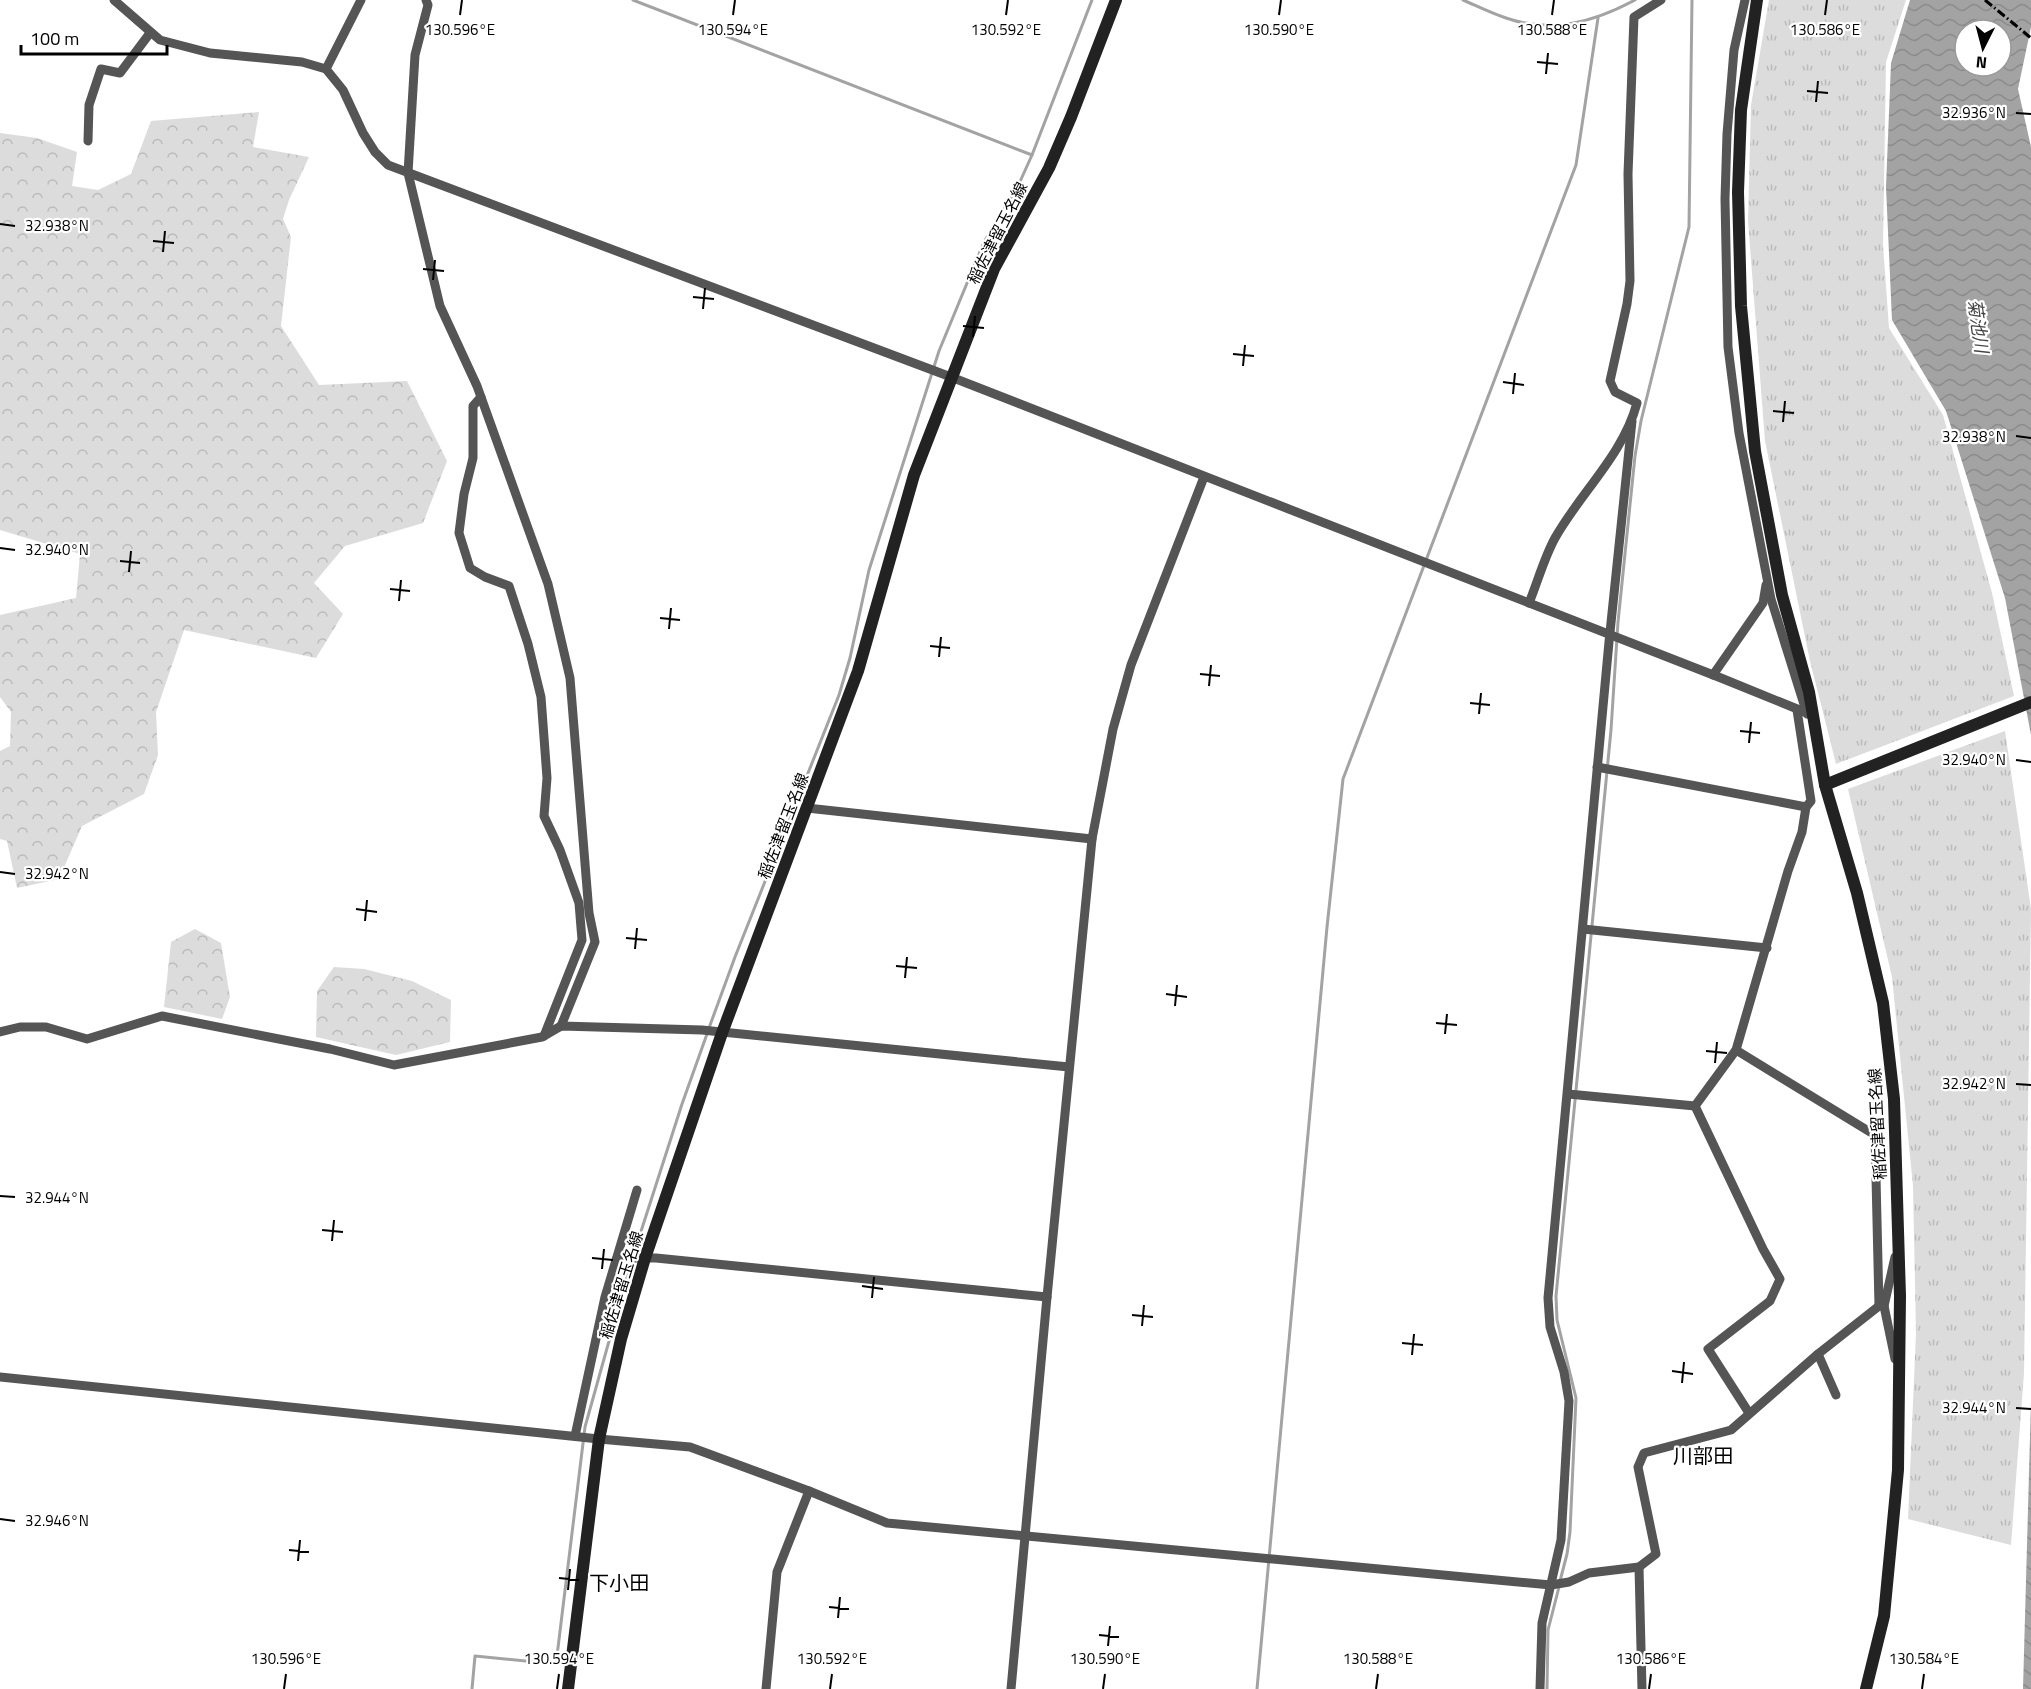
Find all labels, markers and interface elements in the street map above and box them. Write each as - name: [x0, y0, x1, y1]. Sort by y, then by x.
- scale bar: [21, 18, 166, 56]
- text: 130.596°E: [425, 18, 495, 41]
- text: 130.594°E: [698, 18, 768, 41]
- text: 130.592°E: [971, 18, 1041, 41]
- text: 130.590°E: [1244, 18, 1314, 41]
- text: 130.588°E: [1517, 18, 1587, 41]
- text: 130.586°E: [1790, 18, 1860, 41]
- north arrow: [1953, 18, 2013, 78]
- text: 100 m: [30, 25, 79, 52]
- text: N: [1975, 50, 1988, 75]
- text: 32.936°N: [1942, 101, 2006, 124]
- street label: 稲佐津留玉名線: [961, 178, 1033, 288]
- text: 32.938°N: [25, 214, 89, 237]
- water label: 菊池川: [1961, 297, 1996, 357]
- text: 32.938°N: [1942, 425, 2006, 448]
- text: 32.940°N: [25, 538, 89, 561]
- text: 32.940°N: [1942, 748, 2006, 771]
- street label: 稲佐津留玉名線: [752, 769, 814, 883]
- text: 32.942°N: [25, 862, 89, 885]
- street label: 稲佐津留玉名線: [1862, 1067, 1892, 1181]
- text: 32.942°N: [1942, 1072, 2006, 1095]
- text: 32.944°N: [25, 1186, 89, 1209]
- street label: 稲佐津留玉名線: [593, 1228, 649, 1342]
- text: 32.944°N: [1942, 1396, 2006, 1419]
- district label: 川部田: [1673, 1440, 1733, 1471]
- text: 32.946°N: [25, 1509, 89, 1532]
- district label: 下小田: [589, 1567, 649, 1598]
- text: 130.596°E: [251, 1647, 321, 1670]
- text: 130.594°E: [524, 1647, 594, 1670]
- text: 130.592°E: [797, 1647, 867, 1670]
- text: 130.590°E: [1070, 1647, 1140, 1670]
- text: 130.588°E: [1343, 1647, 1413, 1670]
- text: 130.586°E: [1616, 1647, 1686, 1670]
- text: 130.584°E: [1889, 1647, 1959, 1670]

